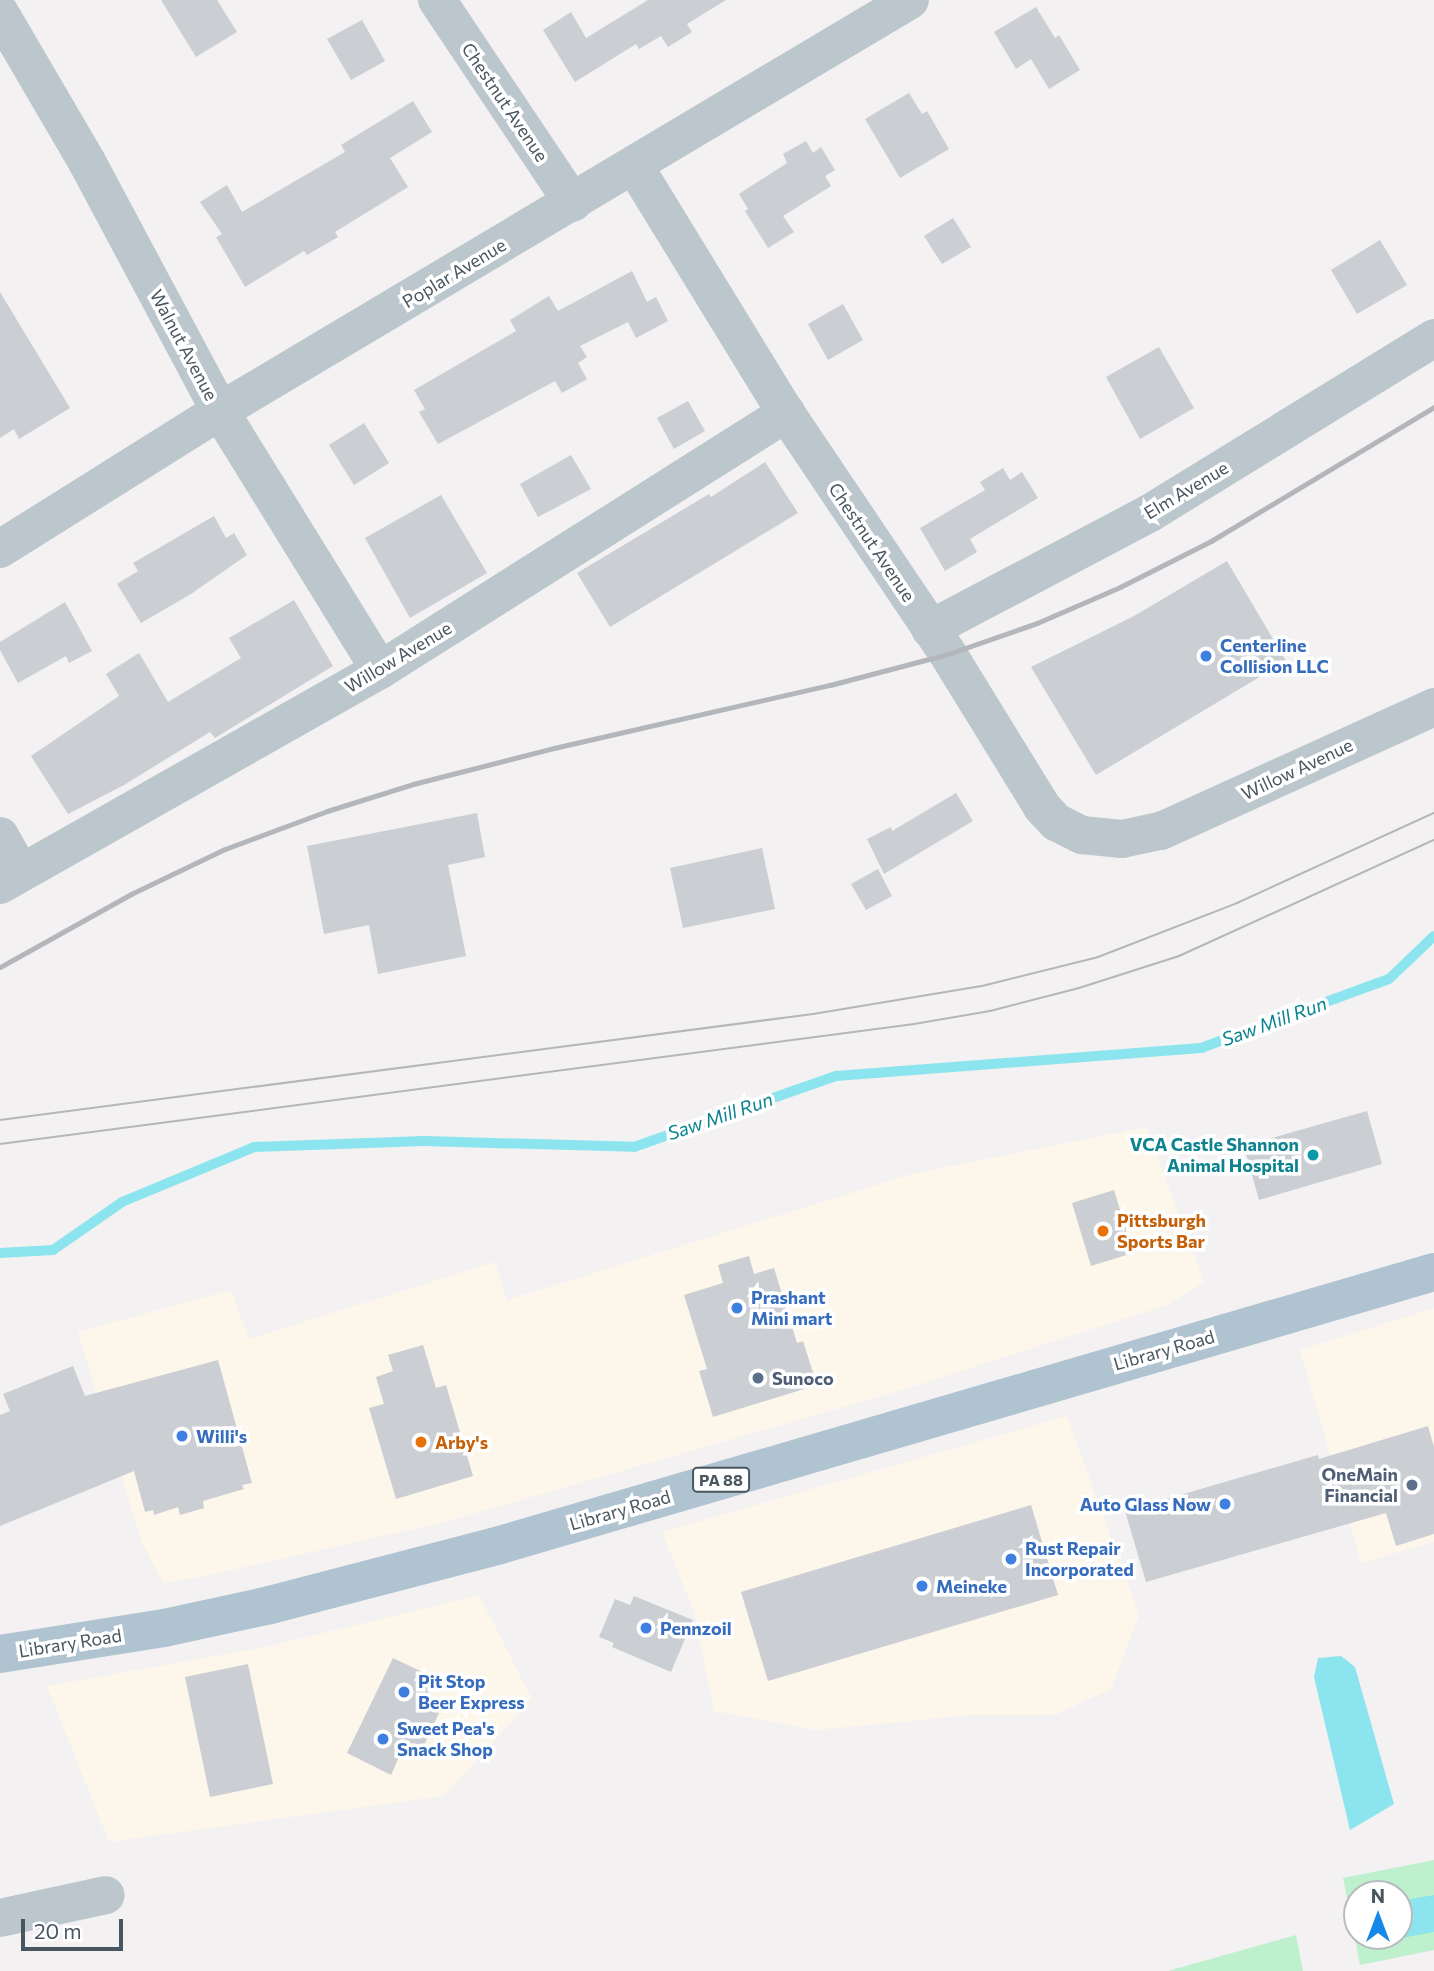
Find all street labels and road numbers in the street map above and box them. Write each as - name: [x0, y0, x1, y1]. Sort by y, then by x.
- street label: Chestnut Avenue: [457, 38, 553, 166]
- street label: Poplar Avenue: [398, 234, 510, 312]
- street label: Walnut Avenue: [146, 286, 222, 404]
- street label: Elm Avenue: [1140, 456, 1232, 524]
- street label: Chestnut Avenue: [824, 478, 920, 606]
- street label: Willow Avenue: [341, 617, 455, 697]
- street label: Willow Avenue: [1238, 734, 1356, 804]
- street label: Library Road: [1111, 1325, 1217, 1375]
- road number: PA 88: [691, 1468, 751, 1492]
- street label: Library Road: [567, 1485, 673, 1535]
- street label: Library Road: [17, 1624, 123, 1662]

